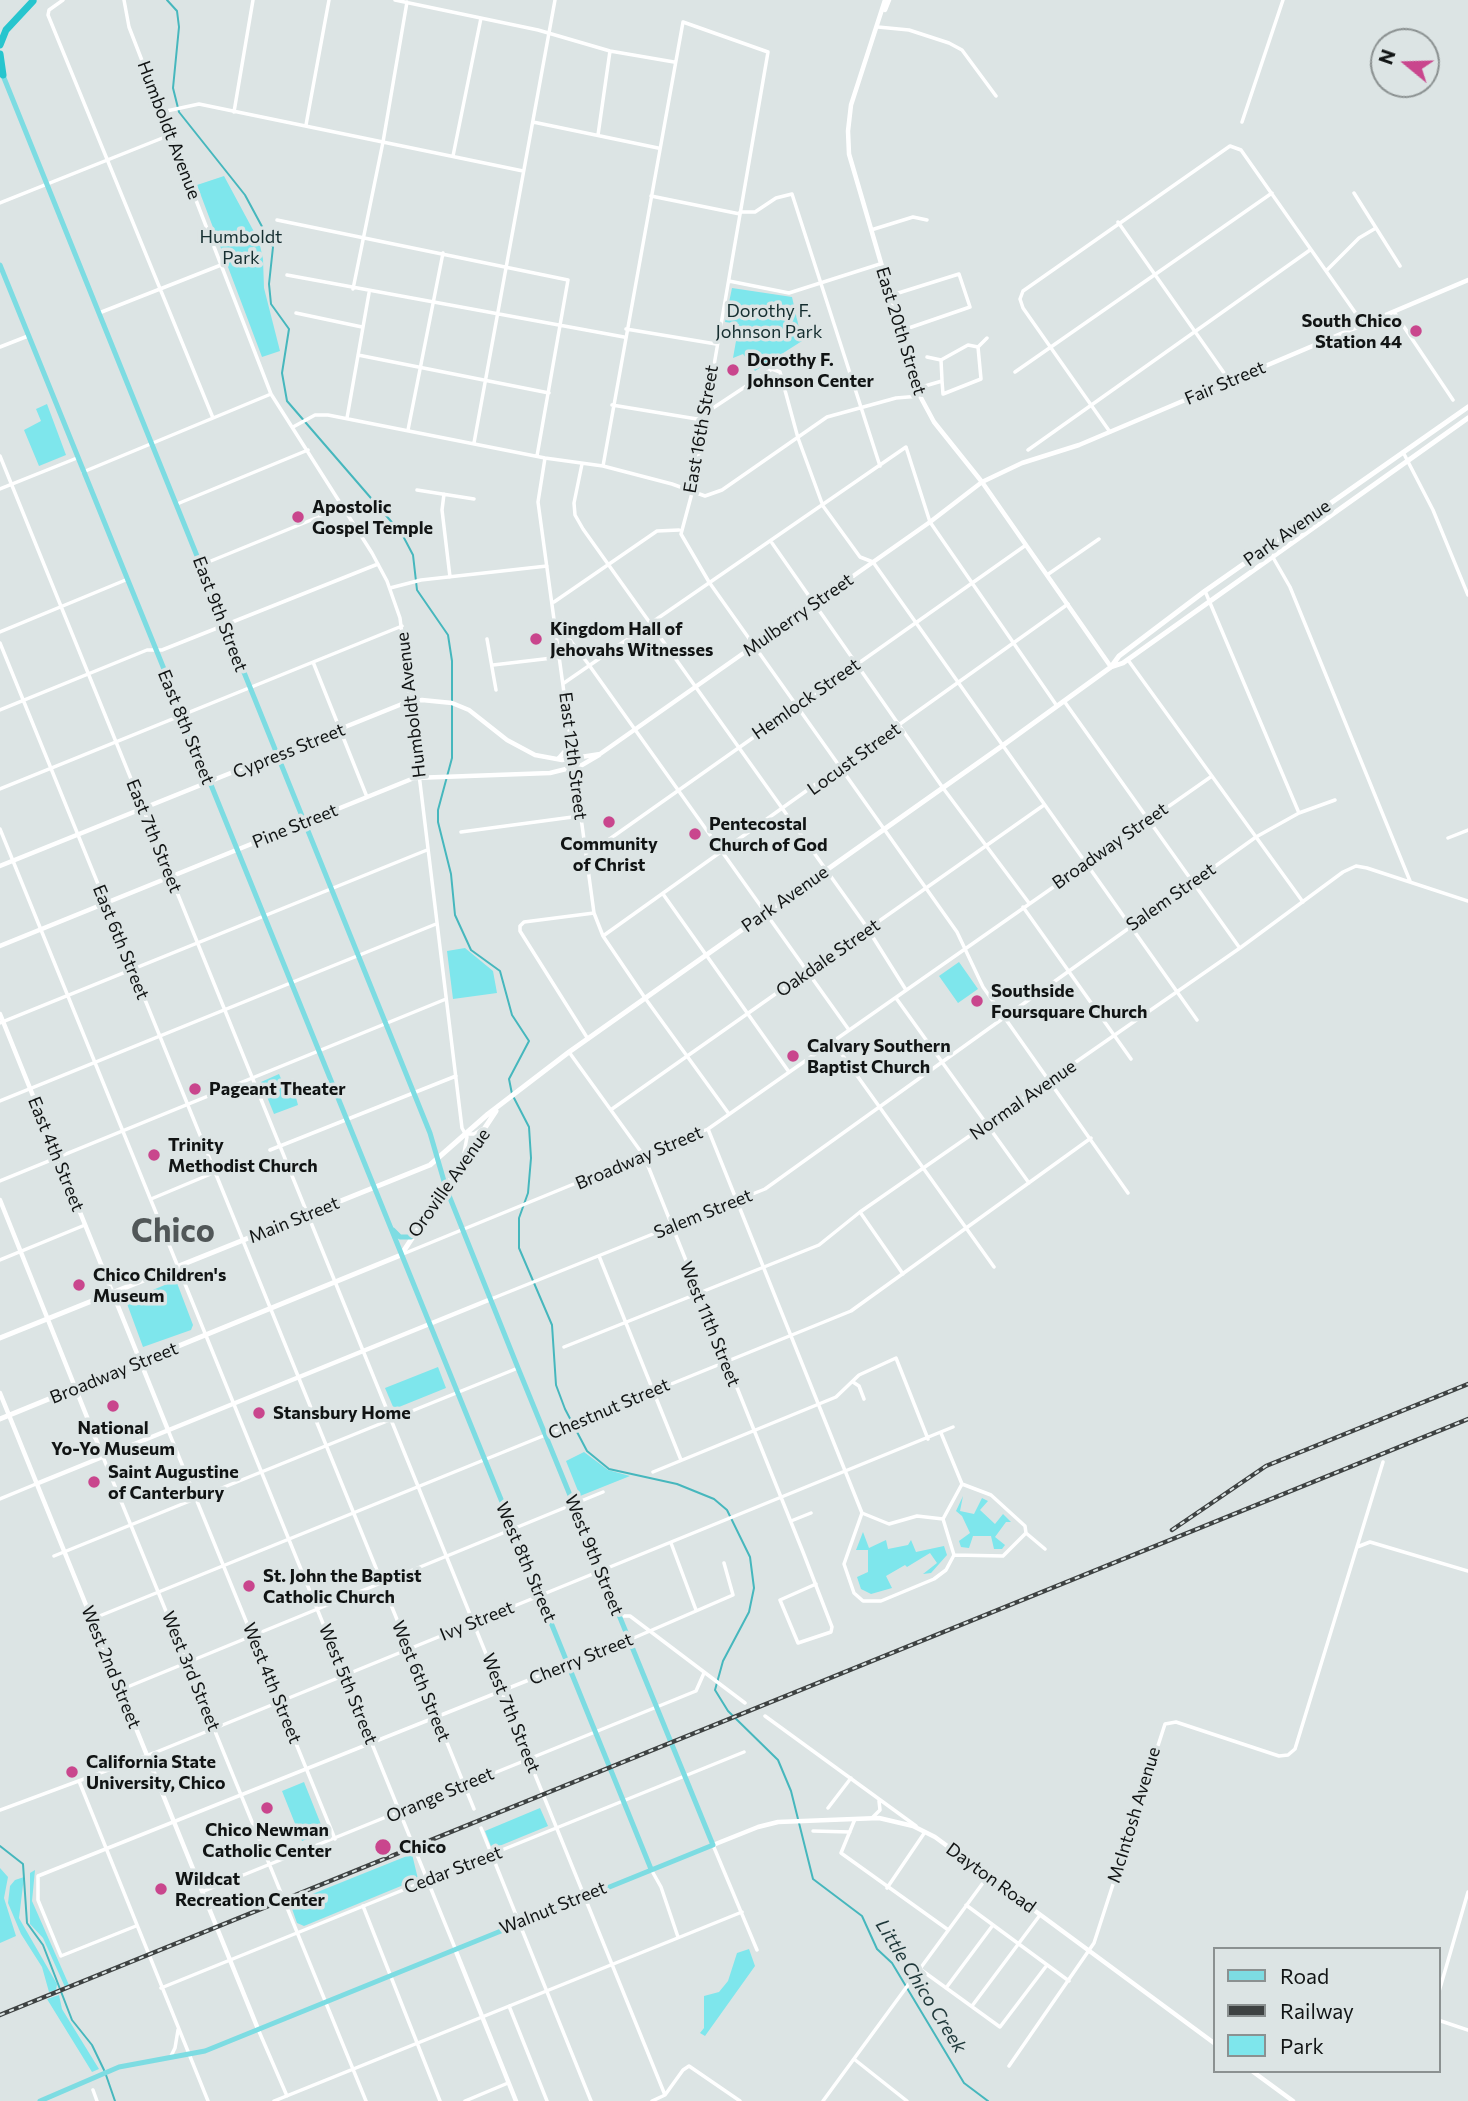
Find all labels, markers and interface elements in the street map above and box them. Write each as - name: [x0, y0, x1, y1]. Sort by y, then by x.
- north arrow: [1370, 28, 1440, 98]
- text: N: [1373, 46, 1400, 67]
- street label: Humboldt Avenue: [133, 58, 205, 202]
- park label: Humboldt Park: [200, 226, 282, 268]
- street label: East 20th Street: [871, 264, 931, 398]
- park label: Dorothy F. Johnson Park: [716, 300, 822, 342]
- place label: South Chico Station 44: [1302, 310, 1402, 352]
- marker: South Chico Station 44: [1408, 323, 1424, 339]
- place label: Dorothy F. Johnson Center: [747, 349, 874, 392]
- street label: Fair Street: [1181, 356, 1269, 410]
- marker: Dorothy F. Johnson Center: [725, 362, 741, 378]
- street label: East 16th Street: [679, 363, 723, 495]
- street label: Park Avenue: [1239, 495, 1335, 571]
- place label: Apostolic Gospel Temple: [312, 496, 433, 538]
- marker: Apostolic Gospel Temple: [290, 509, 306, 525]
- street label: East 9th Street: [188, 553, 252, 675]
- street label: Mulberry Street: [739, 569, 857, 661]
- place label: Kingdom Hall of Jehovahs Witnesses: [550, 618, 713, 660]
- street label: Humboldt Avenue: [391, 631, 431, 779]
- marker: Kingdom Hall of Jehovahs Witnesses: [528, 631, 544, 647]
- street label: Hemlock Street: [748, 654, 864, 744]
- street label: East 8th Street: [153, 666, 219, 788]
- street label: East 12th Street: [554, 691, 592, 821]
- street label: Locust Street: [803, 718, 905, 800]
- street label: Cypress Street: [230, 719, 348, 783]
- street label: East 7th Street: [121, 776, 187, 896]
- street label: Broadway Street: [1048, 798, 1172, 894]
- street label: Pine Street: [249, 799, 341, 853]
- place label: Pentecostal Church of God: [709, 813, 828, 856]
- marker: Community of Christ: [601, 814, 617, 830]
- marker: Pentecostal Church of God: [687, 826, 703, 842]
- place label: Community of Christ: [560, 833, 658, 876]
- street label: Salem Street: [1122, 858, 1220, 936]
- street label: Park Avenue: [737, 861, 833, 937]
- street label: East 6th Street: [88, 881, 154, 1003]
- street label: Oakdale Street: [772, 914, 884, 1002]
- place label: Southside Foursquare Church: [991, 980, 1148, 1023]
- marker: Southside Foursquare Church: [969, 993, 985, 1009]
- place label: Calvary Southern Baptist Church: [807, 1035, 951, 1078]
- marker: Calvary Southern Baptist Church: [785, 1048, 801, 1064]
- street label: Normal Avenue: [966, 1055, 1080, 1145]
- place label: Pageant Theater: [209, 1078, 346, 1100]
- marker: Pageant Theater: [187, 1081, 203, 1097]
- street label: East 4th Street: [23, 1093, 89, 1215]
- street label: Broadway Street: [572, 1121, 706, 1195]
- street label: Oroville Avenue: [403, 1124, 495, 1242]
- place label: Trinity Methodist Church: [168, 1134, 318, 1176]
- marker: Trinity Methodist Church: [146, 1147, 162, 1163]
- street label: Salem Street: [651, 1184, 755, 1244]
- street label: Main Street: [246, 1192, 342, 1248]
- district label: Chico: [131, 1212, 215, 1250]
- street label: West 11th Street: [675, 1258, 745, 1390]
- place label: Chico Children's Museum: [93, 1264, 226, 1306]
- marker: Chico Children's Museum: [71, 1277, 87, 1293]
- street label: Broadway Street: [47, 1337, 181, 1409]
- street label: Chestnut Street: [545, 1374, 673, 1444]
- marker: National Yo-Yo Museum: [105, 1398, 121, 1414]
- place label: Stansbury Home: [273, 1402, 411, 1424]
- marker: Stansbury Home: [251, 1405, 267, 1421]
- place label: National Yo-Yo Museum: [51, 1417, 175, 1460]
- place label: Saint Augustine of Canterbury: [108, 1461, 239, 1504]
- marker: Saint Augustine of Canterbury: [86, 1474, 102, 1490]
- street label: West 9th Street: [560, 1491, 628, 1619]
- street label: West 8th Street: [491, 1499, 561, 1625]
- place label: St. John the Baptist Catholic Church: [263, 1565, 422, 1608]
- marker: St. John the Baptist Catholic Church: [241, 1578, 257, 1594]
- street label: Ivy Street: [437, 1596, 517, 1646]
- street label: West 2nd Street: [77, 1602, 145, 1732]
- street label: West 3rd Street: [157, 1608, 225, 1734]
- street label: West 6th Street: [387, 1617, 455, 1745]
- street label: West 4th Street: [238, 1619, 306, 1747]
- street label: West 5th Street: [314, 1621, 382, 1747]
- street label: Cherry Street: [526, 1628, 636, 1690]
- street label: West 7th Street: [477, 1650, 545, 1776]
- street label: McIntosh Avenue: [1103, 1744, 1165, 1886]
- place label: California State University, Chico: [86, 1751, 226, 1794]
- street label: Orange Street: [383, 1763, 497, 1827]
- marker: California State University, Chico: [64, 1764, 80, 1780]
- marker: Chico Newman Catholic Center: [259, 1800, 275, 1816]
- place label: Chico Newman Catholic Center: [202, 1819, 332, 1862]
- place label: Chico: [399, 1836, 446, 1858]
- marker: Chico: [373, 1837, 393, 1857]
- street label: Dayton Road: [942, 1838, 1040, 1918]
- street label: Cedar Street: [401, 1841, 505, 1899]
- place label: Wildcat Recreation Center: [175, 1868, 325, 1910]
- street label: Walnut Street: [496, 1877, 610, 1939]
- marker: Wildcat Recreation Center: [153, 1881, 169, 1897]
- water label: Little Chico Creek: [871, 1915, 971, 2057]
- legend: [1212, 1947, 1440, 2073]
- text: Road: [1280, 1963, 1329, 1988]
- text: Railway: [1280, 1998, 1354, 2023]
- text: Park: [1280, 2033, 1324, 2058]

